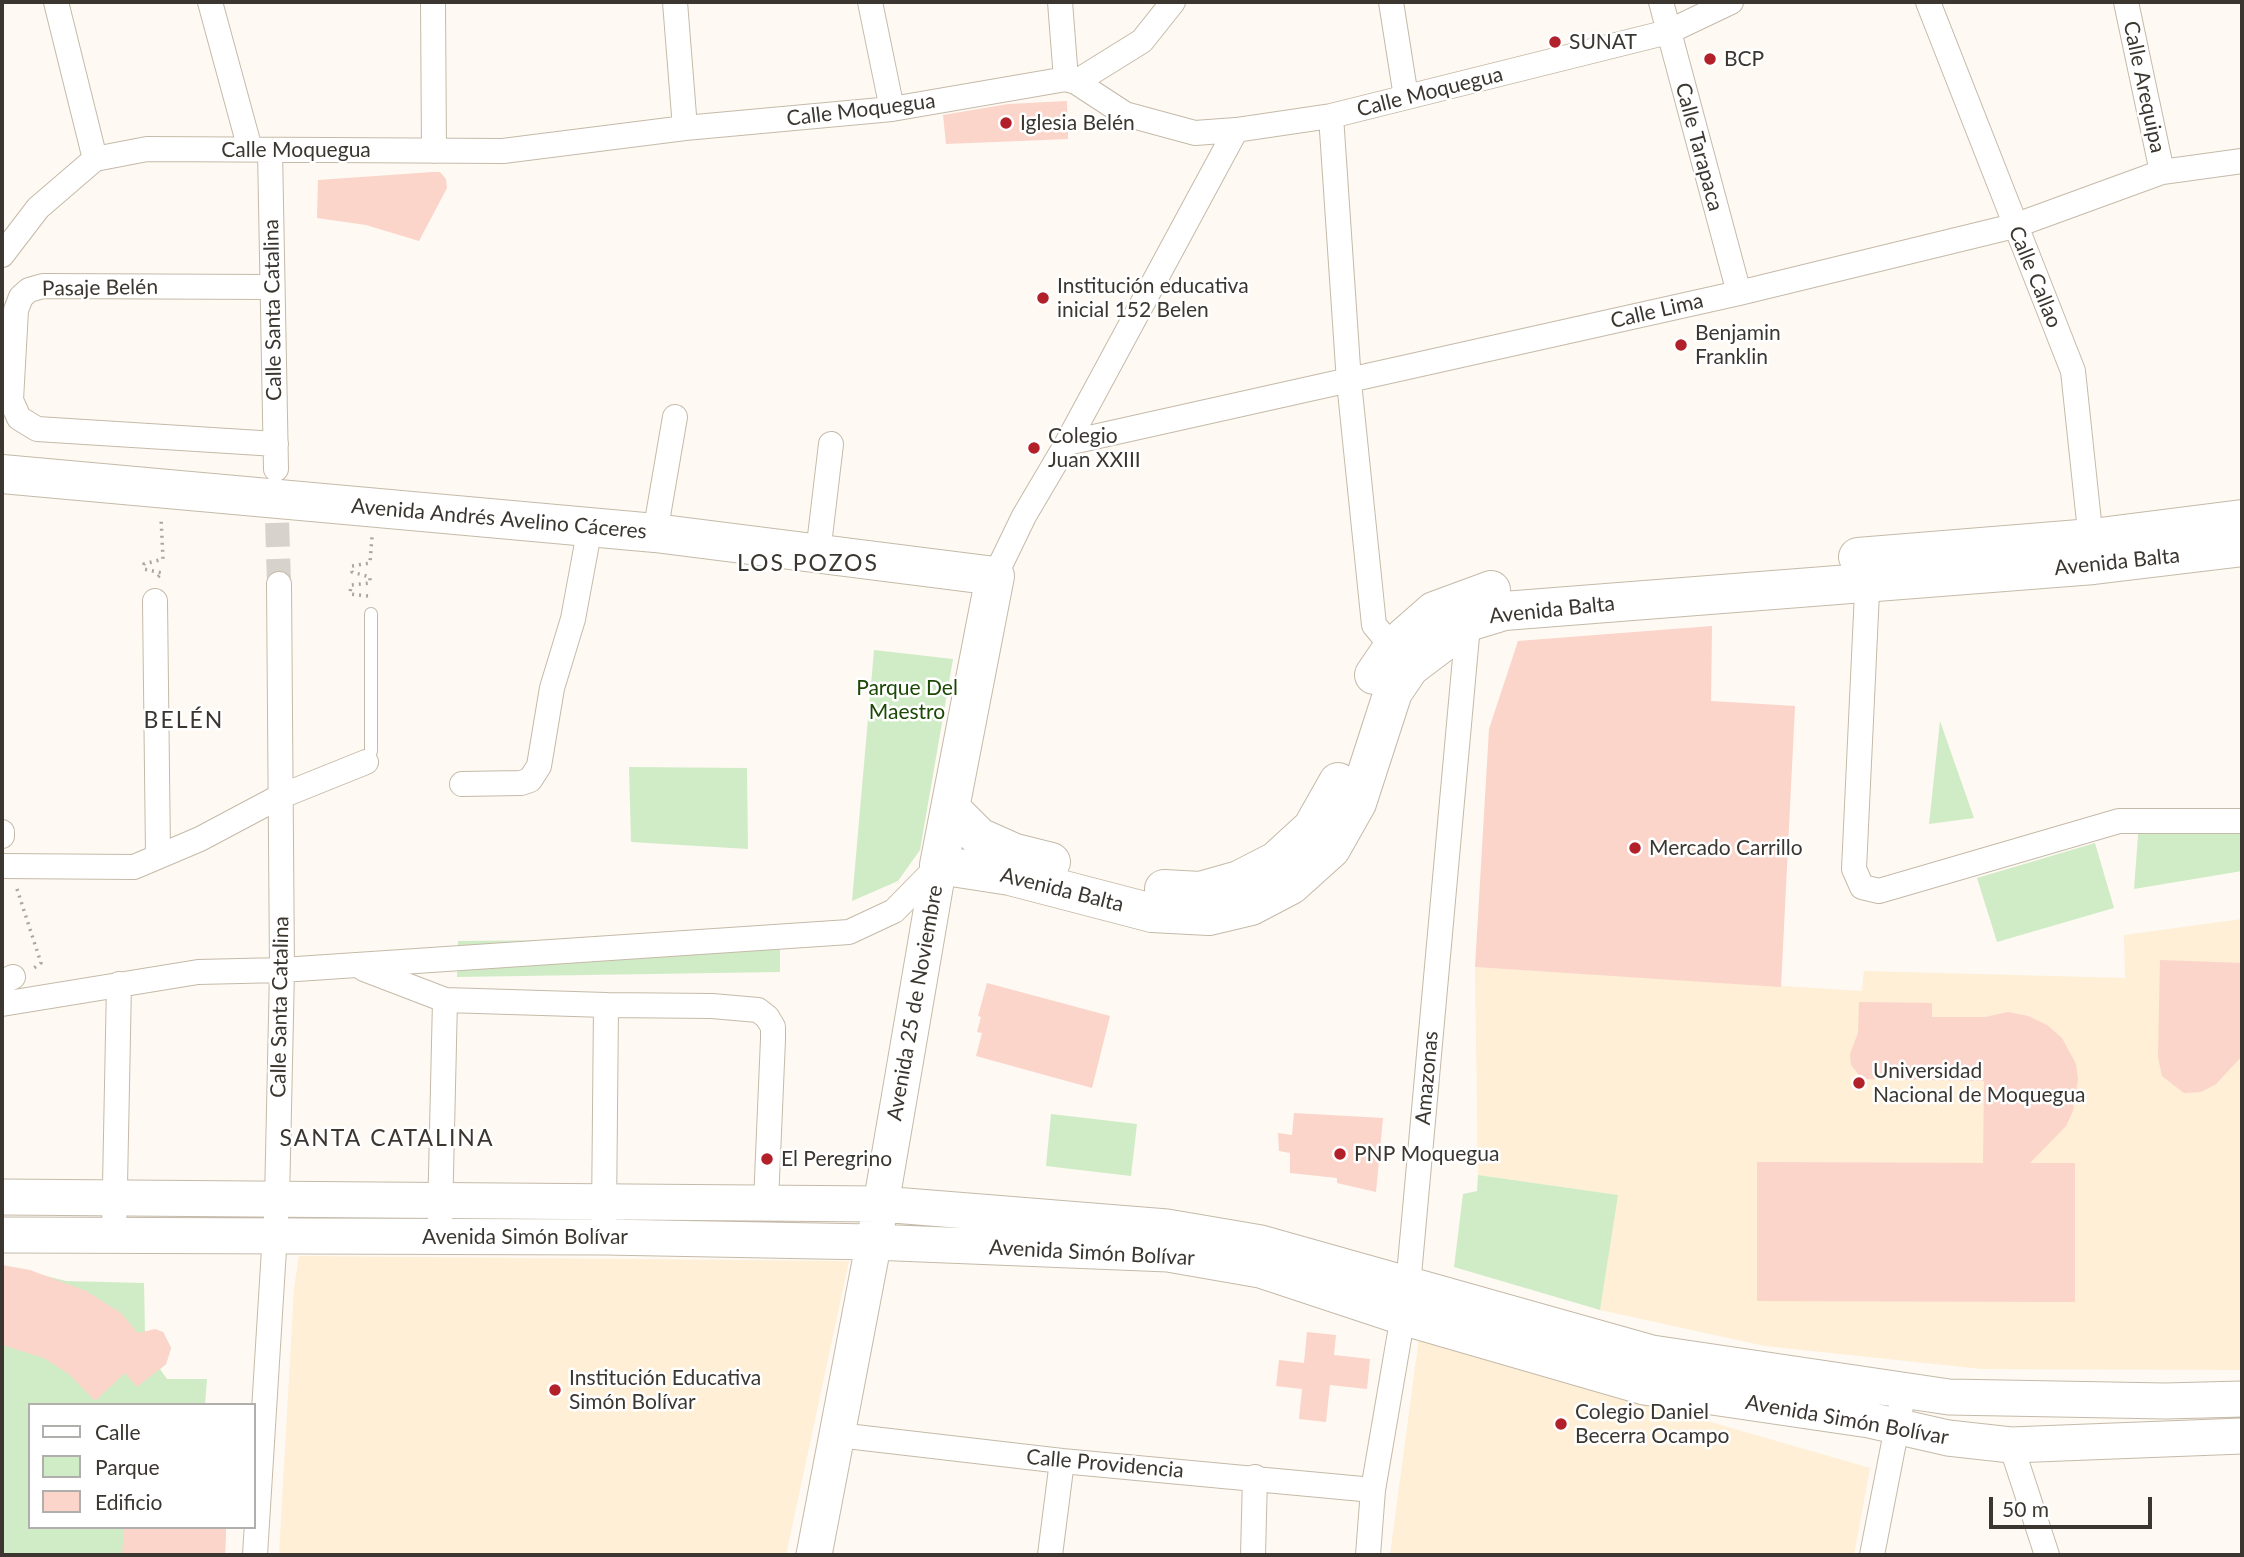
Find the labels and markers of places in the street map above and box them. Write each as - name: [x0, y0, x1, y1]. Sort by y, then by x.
- place label: SUNAT: [1569, 29, 1637, 55]
- marker: SUNAT: [1547, 34, 1563, 50]
- place label: BCP: [1724, 46, 1764, 72]
- marker: BCP: [1702, 51, 1718, 67]
- place label: Iglesia Belén: [1020, 110, 1135, 136]
- marker: Iglesia Belén: [998, 115, 1014, 131]
- place label: Institución educativa inicial 152 Belen: [1057, 273, 1249, 323]
- marker: Institución educativa inicial 152 Belen: [1035, 290, 1051, 306]
- place label: Benjamin Franklin: [1695, 320, 1781, 370]
- marker: Benjamin Franklin: [1673, 337, 1689, 353]
- place label: Colegio Juan XXIII: [1048, 423, 1141, 473]
- marker: Colegio Juan XXIII: [1026, 440, 1042, 456]
- place label: Mercado Carrillo: [1649, 835, 1803, 861]
- marker: Mercado Carrillo: [1627, 840, 1643, 856]
- place label: Universidad Nacional de Moquegua: [1873, 1058, 2086, 1108]
- marker: Universidad Nacional de Moquegua: [1851, 1075, 1867, 1091]
- place label: PNP Moquegua: [1354, 1141, 1499, 1167]
- place label: El Peregrino: [781, 1146, 892, 1172]
- marker: PNP Moquegua: [1332, 1146, 1348, 1162]
- marker: El Peregrino: [759, 1151, 775, 1167]
- place label: Institución Educativa Simón Bolívar: [569, 1365, 761, 1415]
- marker: Institución Educativa Simón Bolívar: [547, 1382, 563, 1398]
- place label: Colegio Daniel Becerra Ocampo: [1575, 1399, 1729, 1449]
- marker: Colegio Daniel Becerra Ocampo: [1553, 1416, 1569, 1432]

